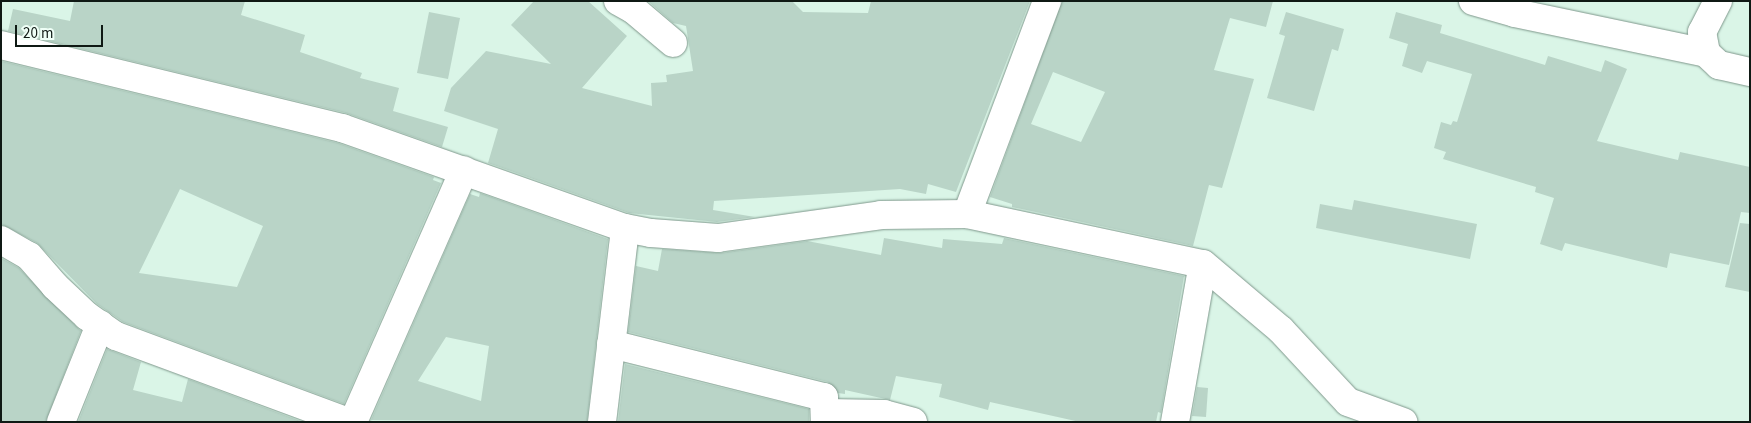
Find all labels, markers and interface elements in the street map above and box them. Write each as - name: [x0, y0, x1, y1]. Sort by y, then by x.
- scale bar: [18, 15, 105, 47]
- text: 20 m: [23, 23, 53, 44]

